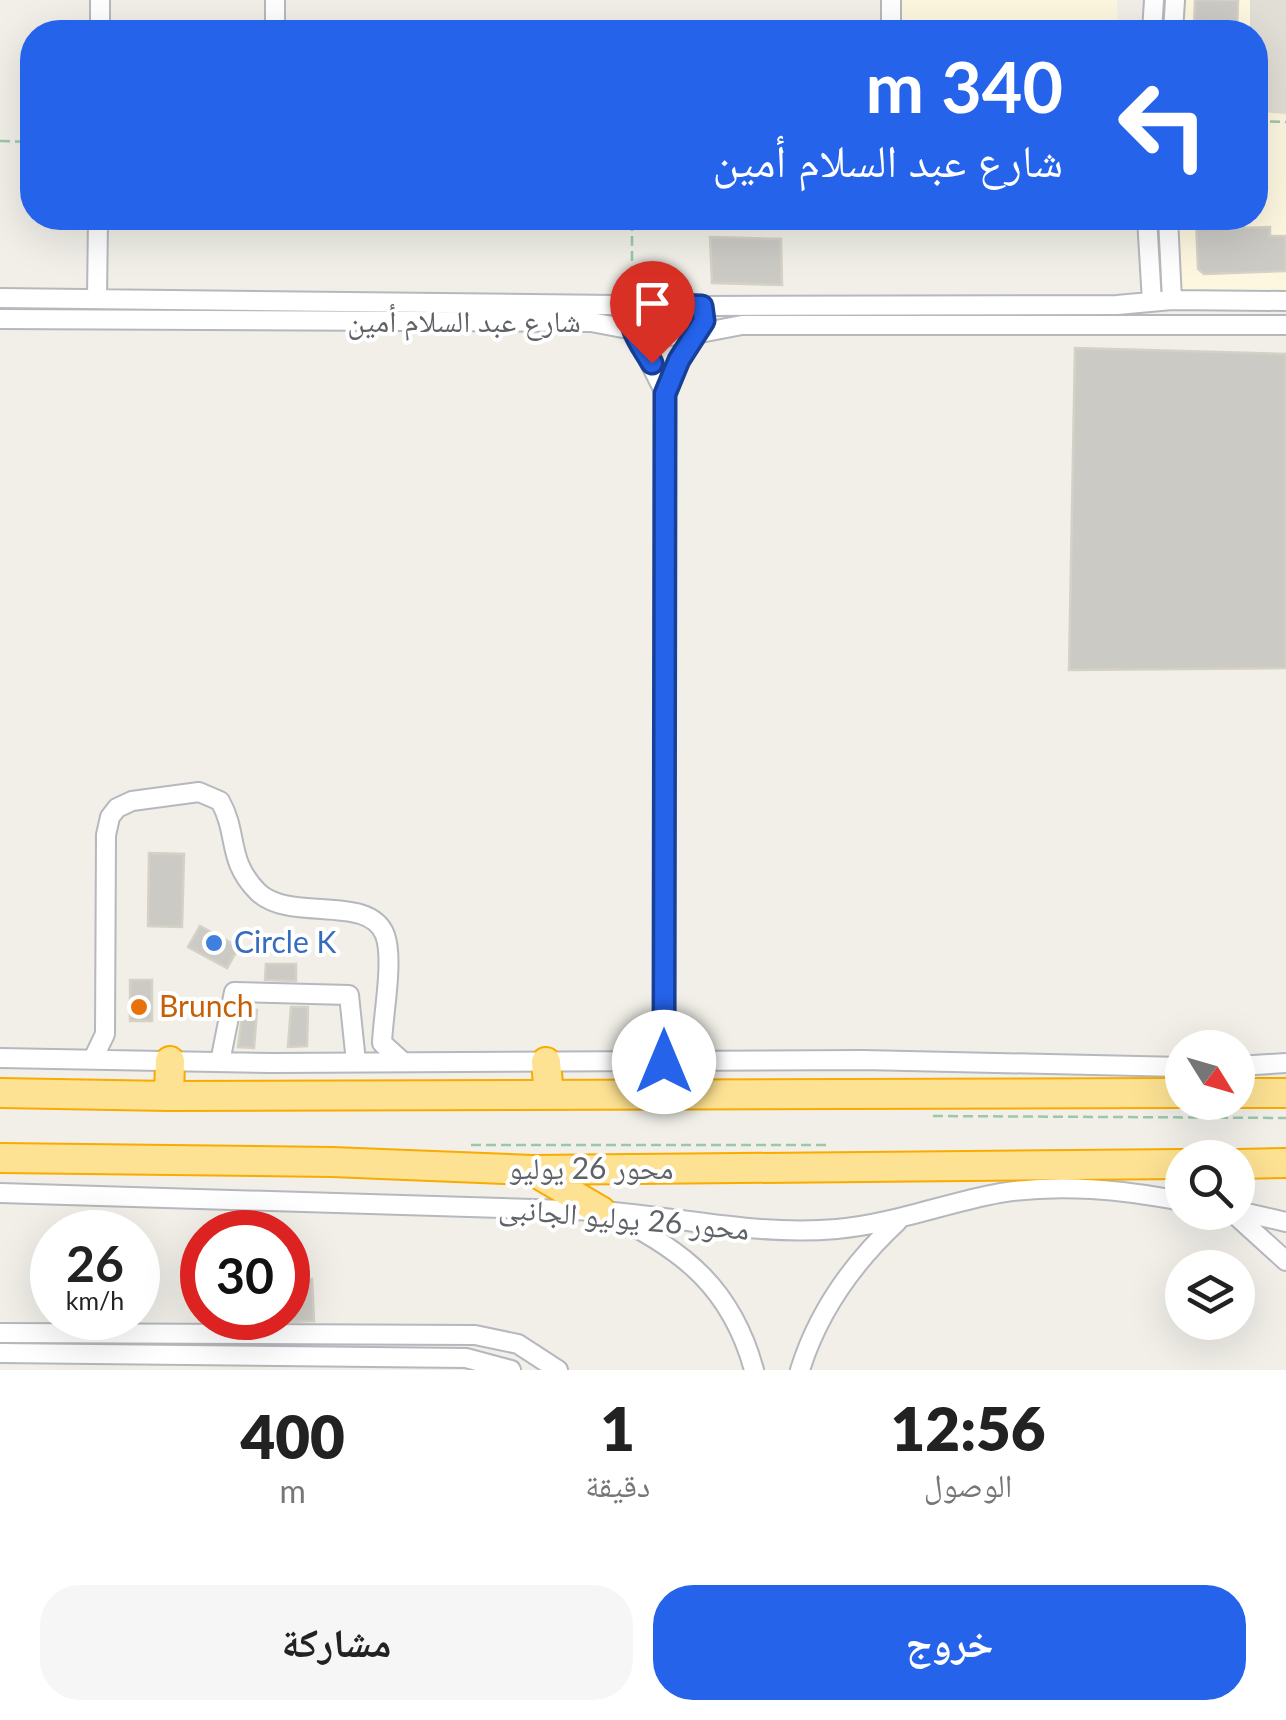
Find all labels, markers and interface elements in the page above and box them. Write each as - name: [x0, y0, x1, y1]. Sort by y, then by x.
- text: 340 m: [866, 44, 1063, 128]
- icon: left: [1098, 60, 1228, 190]
- text: شارع عبد السلام أمين: [712, 133, 1063, 187]
- pin: [610, 261, 695, 364]
- icon: arrive: [625, 276, 680, 331]
- street label: شارع عبد السلام أمين: [347, 302, 581, 341]
- place label: Circle K: [234, 923, 336, 959]
- marker: Circle K: [203, 932, 225, 954]
- place label: Brunch: [159, 987, 254, 1023]
- marker: Brunch: [128, 996, 150, 1018]
- position arrow: [612, 1010, 716, 1114]
- north arrow: [1165, 1030, 1255, 1120]
- map controls: [1165, 1030, 1255, 1340]
- button: search: [1165, 1140, 1255, 1230]
- street label: محور 26 يوليو: [509, 1149, 674, 1186]
- street label: محور 26 يوليو الجانبى: [497, 1188, 751, 1248]
- speed limit sign: 30: [180, 1210, 310, 1340]
- text: 26: [66, 1233, 124, 1293]
- button: layers: [1165, 1250, 1255, 1340]
- text: km/h: [66, 1285, 124, 1315]
- text: 1: [600, 1392, 635, 1464]
- text: 12:56: [891, 1392, 1046, 1464]
- text: 400: [240, 1400, 345, 1472]
- text: دقيقة: [585, 1465, 650, 1504]
- text: الوصول: [924, 1465, 1012, 1504]
- text: m: [279, 1471, 306, 1510]
- button: مشاركة: [40, 1585, 633, 1700]
- button: خروج: [653, 1585, 1246, 1700]

